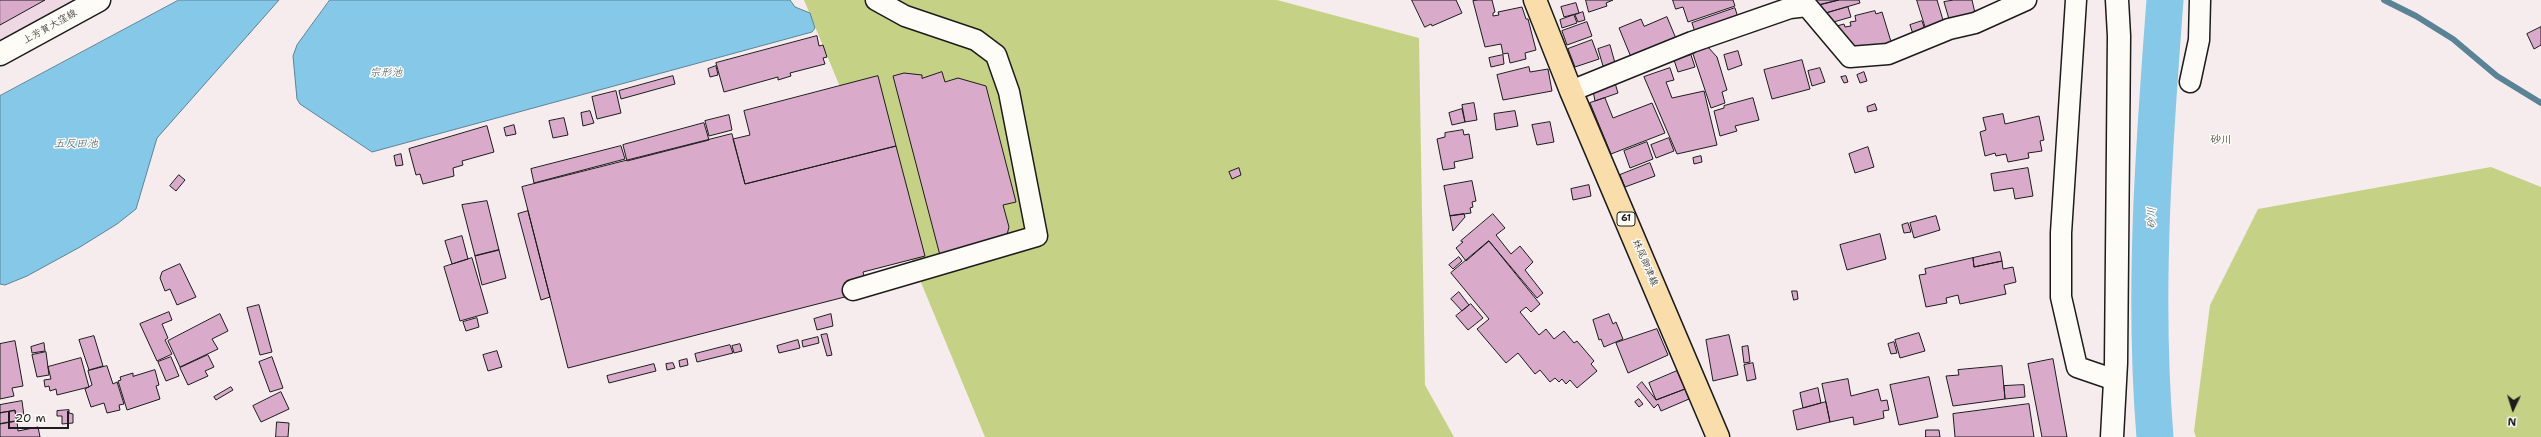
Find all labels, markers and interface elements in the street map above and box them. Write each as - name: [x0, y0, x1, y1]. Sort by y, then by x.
- street label: 上芳賀大窪線: [21, 7, 79, 47]
- water label: 宗形池: [370, 66, 402, 80]
- district label: 砂川: [2210, 133, 2232, 147]
- water label: 五反田池: [54, 137, 98, 151]
- water label: 砂川: [2145, 207, 2159, 229]
- road number: 61: [1617, 212, 1635, 226]
- street label: 妹尾御津線: [1630, 238, 1660, 288]
- north arrow: [2493, 389, 2533, 429]
- scale bar: [10, 403, 71, 429]
- text: 20 m: [15, 410, 46, 426]
- text: N: [2507, 414, 2517, 429]

